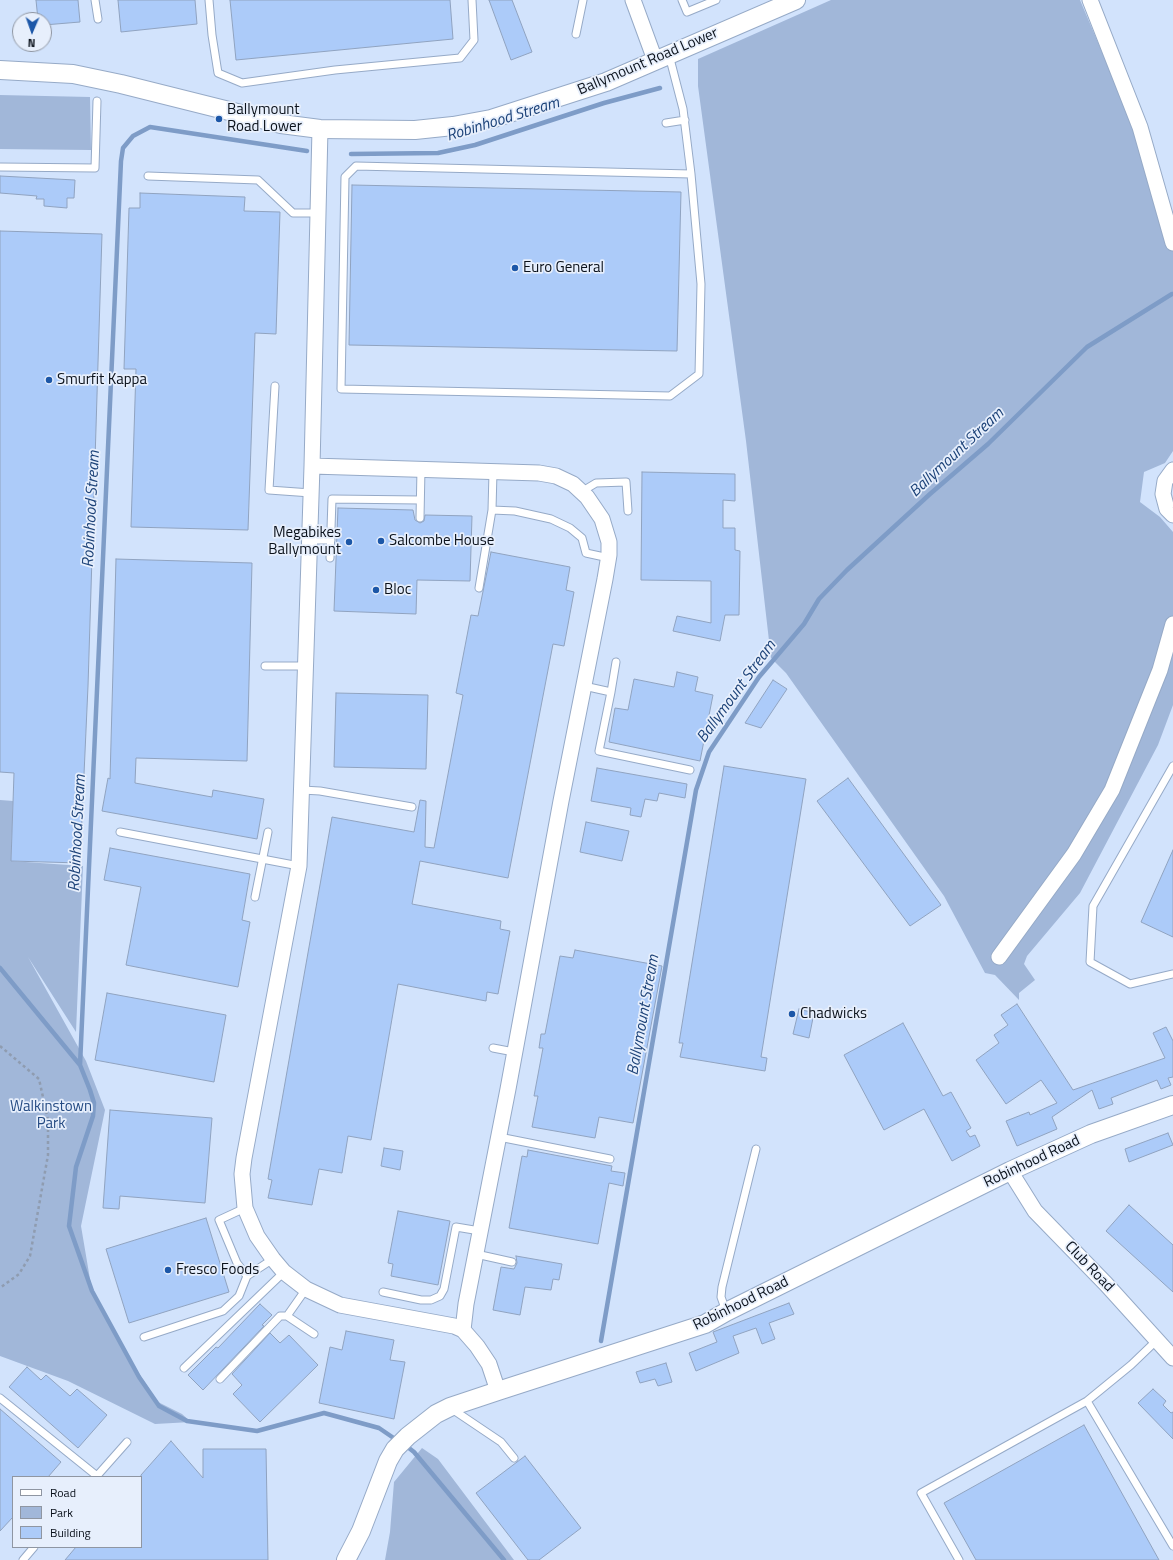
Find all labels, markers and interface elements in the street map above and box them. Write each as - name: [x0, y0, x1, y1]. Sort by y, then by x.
- north arrow: [12, 12, 52, 52]
- street label: Ballymount Road Lower: [575, 24, 721, 100]
- text: N: [28, 35, 36, 51]
- water label: Robinhood Stream: [444, 94, 562, 146]
- place label: Ballymount Road Lower: [227, 101, 302, 136]
- marker: Ballymount Road Lower: [214, 114, 224, 124]
- place label: Euro General: [523, 259, 604, 277]
- marker: Euro General: [510, 263, 520, 273]
- place label: Smurfit Kappa: [57, 371, 147, 389]
- marker: Smurfit Kappa: [44, 375, 54, 385]
- water label: Ballymount Stream: [906, 404, 1008, 502]
- water label: Robinhood Stream: [79, 450, 105, 568]
- place label: Megabikes Ballymount: [268, 524, 341, 559]
- place label: Salcombe House: [389, 532, 494, 550]
- marker: Salcombe House: [376, 536, 386, 546]
- marker: Megabikes Ballymount: [344, 537, 354, 547]
- place label: Bloc: [384, 581, 411, 599]
- marker: Bloc: [371, 585, 381, 595]
- water label: Ballymount Stream: [693, 637, 781, 747]
- water label: Robinhood Stream: [65, 774, 91, 892]
- water label: Ballymount Stream: [624, 953, 664, 1077]
- place label: Chadwicks: [800, 1005, 867, 1023]
- marker: Chadwicks: [787, 1009, 797, 1019]
- park label: Walkinstown Park: [10, 1098, 92, 1133]
- street label: Robinhood Road: [981, 1132, 1083, 1192]
- street label: Club Road: [1061, 1238, 1117, 1296]
- place label: Fresco Foods: [176, 1261, 259, 1279]
- marker: Fresco Foods: [163, 1265, 173, 1275]
- street label: Robinhood Road: [690, 1273, 792, 1335]
- legend: [12, 1476, 142, 1548]
- text: Road: [50, 1483, 76, 1502]
- text: Park: [50, 1503, 73, 1522]
- text: Building: [50, 1523, 91, 1542]

